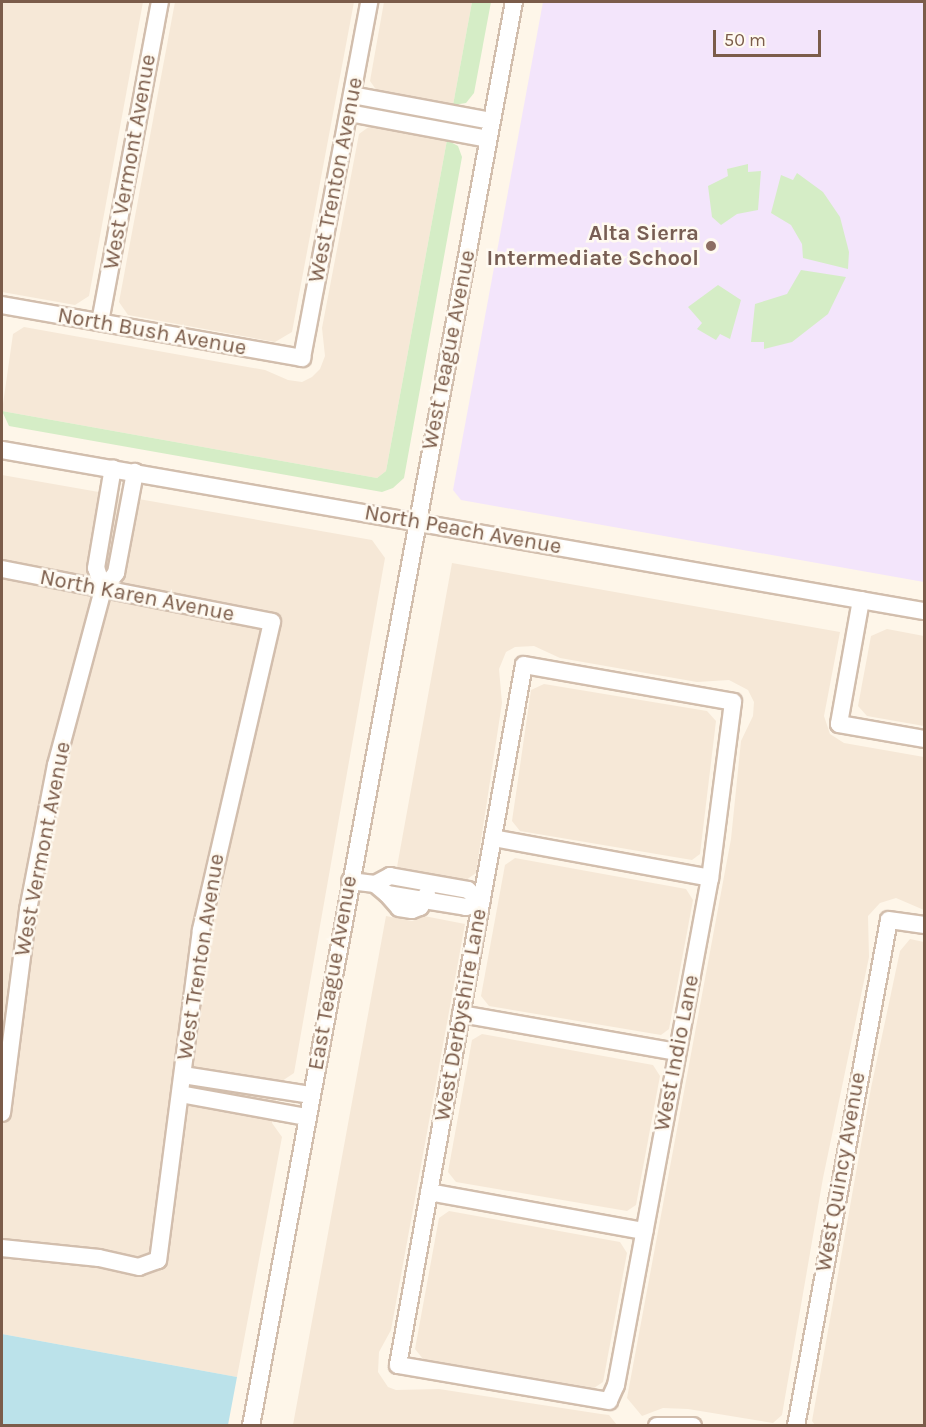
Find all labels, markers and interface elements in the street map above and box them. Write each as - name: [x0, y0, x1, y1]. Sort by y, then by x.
- scale bar: [716, 18, 824, 56]
- text: 50 m: [724, 29, 766, 51]
- street label: West Vermont Avenue: [98, 52, 162, 272]
- street label: West Trenton Avenue: [303, 75, 369, 285]
- place label: Alta Sierra Intermediate School: [487, 220, 699, 272]
- marker: Alta Sierra Intermediate School: [704, 239, 718, 253]
- street label: West Teague Avenue: [417, 248, 481, 452]
- street label: North Bush Avenue: [56, 302, 248, 362]
- street label: North Peach Avenue: [362, 500, 564, 560]
- street label: North Karen Avenue: [38, 564, 236, 628]
- street label: West Vermont Avenue: [9, 739, 77, 959]
- street label: West Trenton Avenue: [172, 852, 230, 1062]
- street label: East Teague Avenue: [303, 874, 363, 1072]
- street label: West Derbyshire Lane: [429, 907, 493, 1123]
- street label: West Indio Lane: [649, 973, 705, 1133]
- street label: West Quincy Avenue: [810, 1070, 872, 1274]

